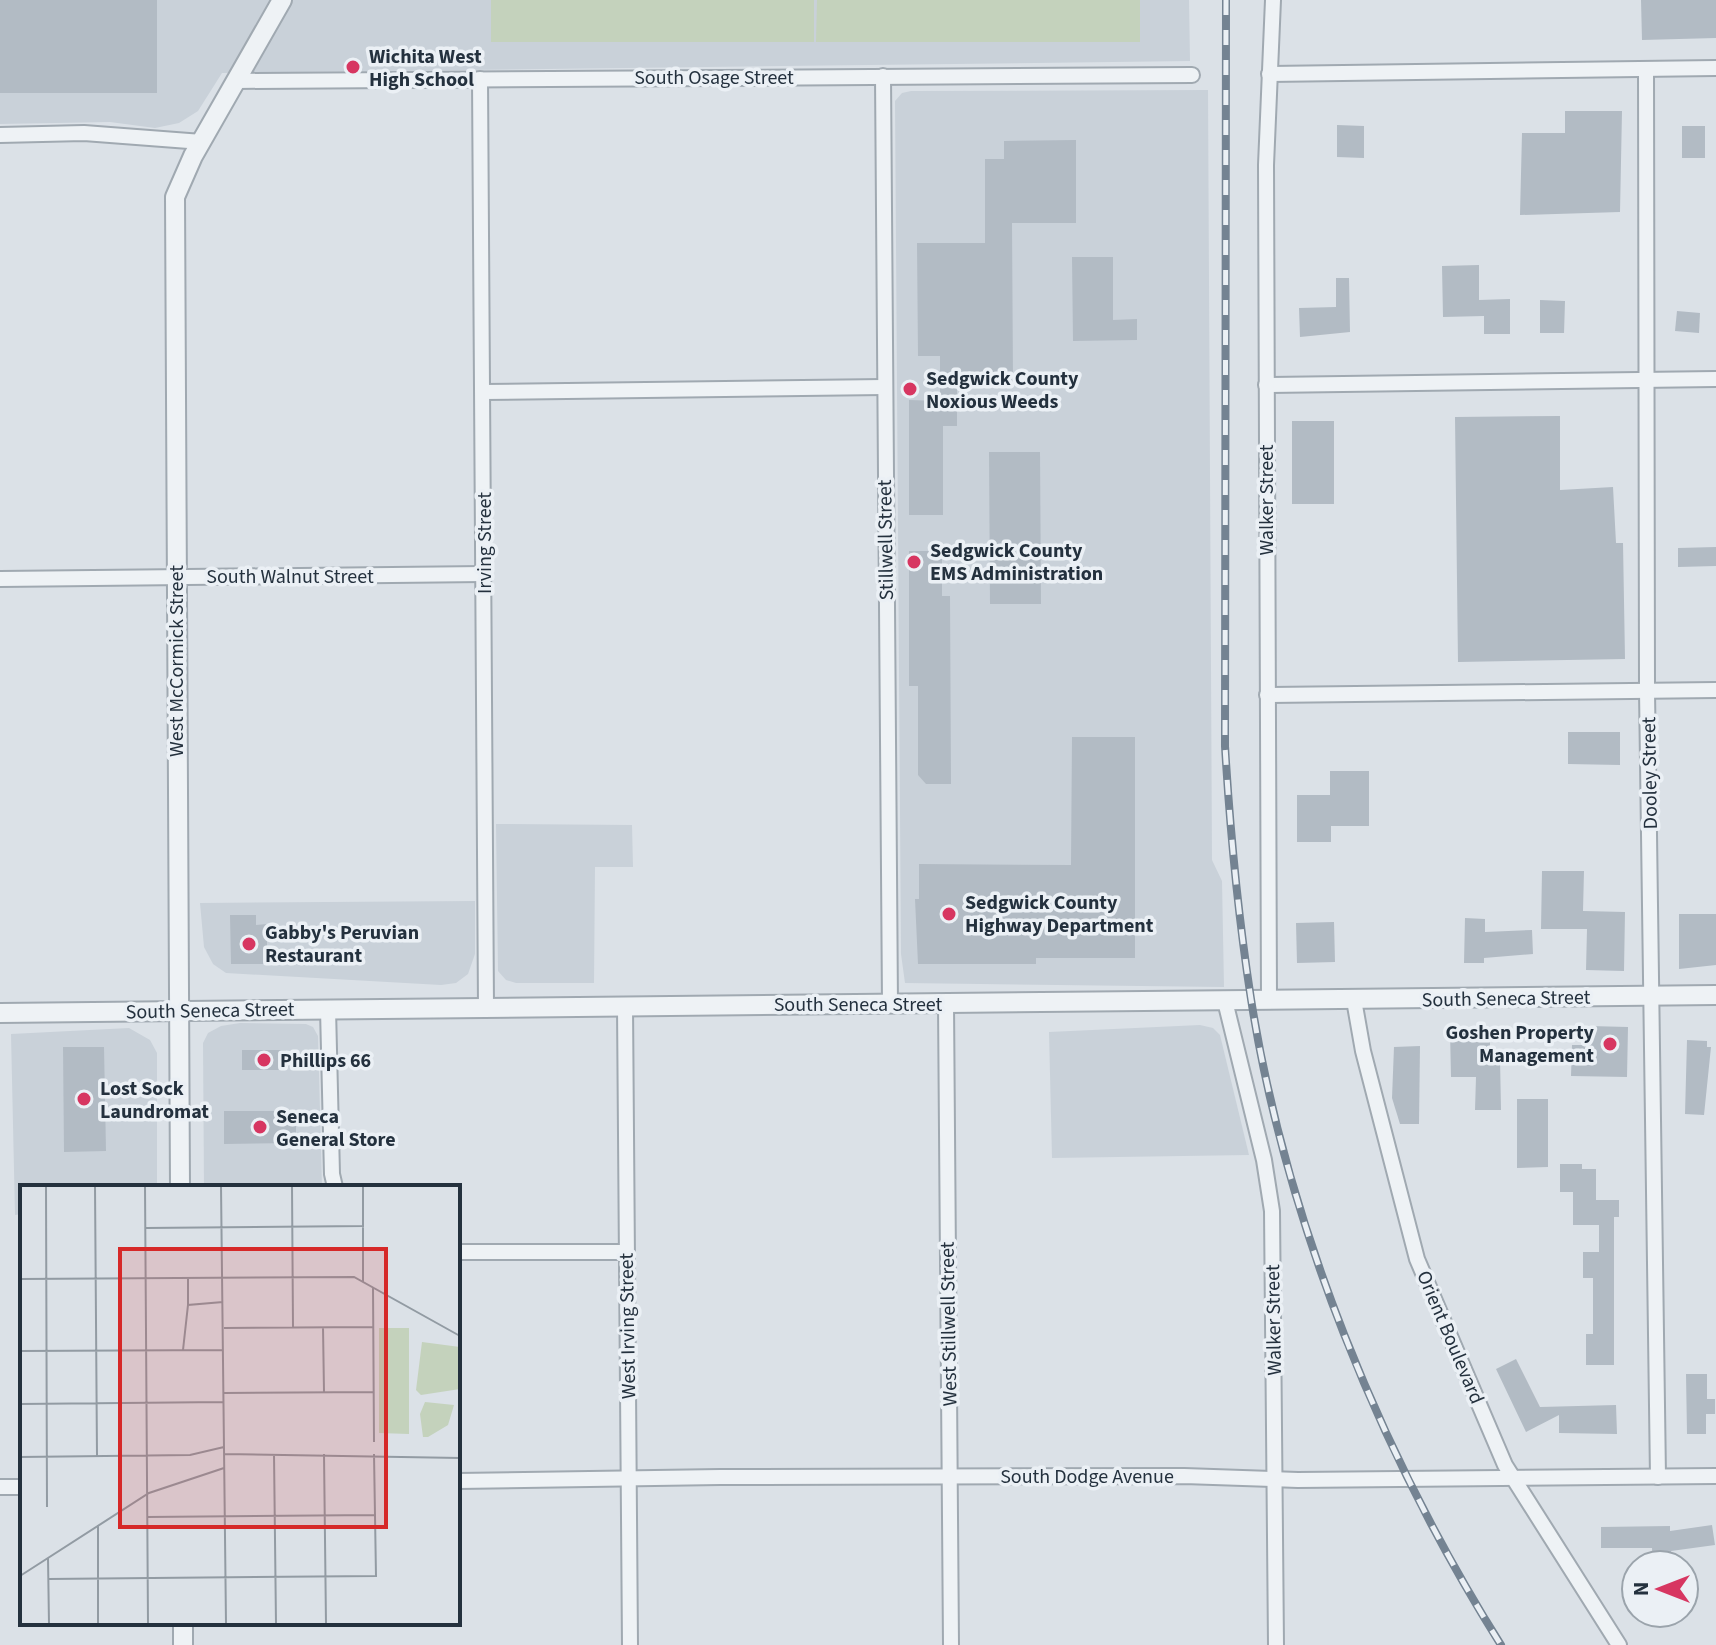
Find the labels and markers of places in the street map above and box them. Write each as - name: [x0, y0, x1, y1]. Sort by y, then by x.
- place label: Wichita West High School: [369, 43, 482, 94]
- marker: Wichita West High School: [344, 58, 362, 76]
- place label: Sedgwick County Noxious Weeds: [926, 365, 1079, 416]
- marker: Sedgwick County Noxious Weeds: [901, 380, 919, 398]
- place label: Sedgwick County EMS Administration: [930, 537, 1103, 588]
- marker: Sedgwick County EMS Administration: [905, 553, 923, 571]
- place label: Sedgwick County Highway Department: [965, 889, 1154, 940]
- marker: Sedgwick County Highway Department: [940, 905, 958, 923]
- place label: Gabby's Peruvian Restaurant: [265, 919, 419, 970]
- marker: Gabby's Peruvian Restaurant: [240, 935, 258, 953]
- place label: Goshen Property Management: [1446, 1019, 1595, 1070]
- marker: Goshen Property Management: [1601, 1035, 1619, 1053]
- place label: Phillips 66: [280, 1047, 371, 1075]
- marker: Phillips 66: [255, 1051, 273, 1069]
- place label: Lost Sock Laundromat: [100, 1075, 209, 1126]
- marker: Lost Sock Laundromat: [75, 1090, 93, 1108]
- place label: Seneca General Store: [276, 1103, 396, 1154]
- marker: Seneca General Store: [251, 1118, 269, 1136]

